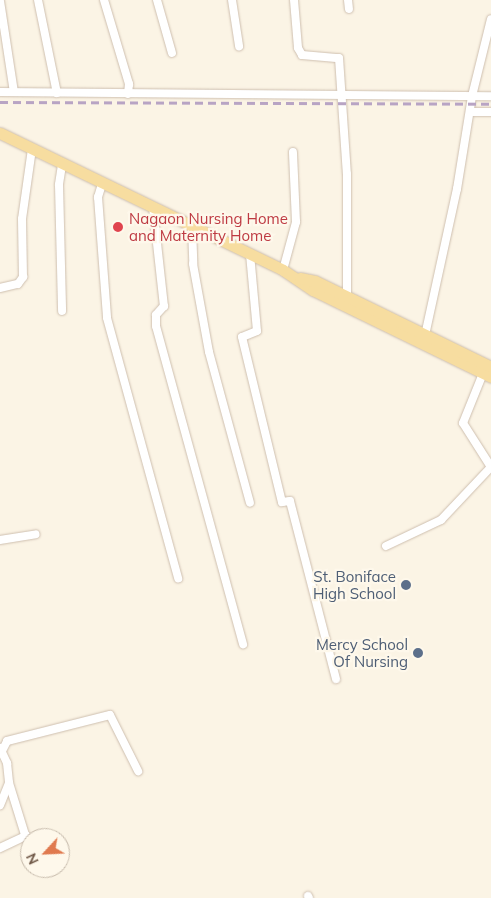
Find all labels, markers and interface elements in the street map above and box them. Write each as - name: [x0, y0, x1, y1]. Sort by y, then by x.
- place label: Nagaon Nursing Home and Maternity Home: [129, 209, 288, 244]
- marker: Nagaon Nursing Home and Maternity Home: [111, 220, 125, 234]
- place label: St. Boniface High School: [313, 567, 396, 602]
- marker: St. Boniface High School: [400, 579, 412, 591]
- place label: Mercy School Of Nursing: [316, 635, 408, 670]
- marker: Mercy School Of Nursing: [412, 647, 424, 659]
- north arrow: [20, 828, 70, 878]
- text: N: [22, 850, 43, 868]

